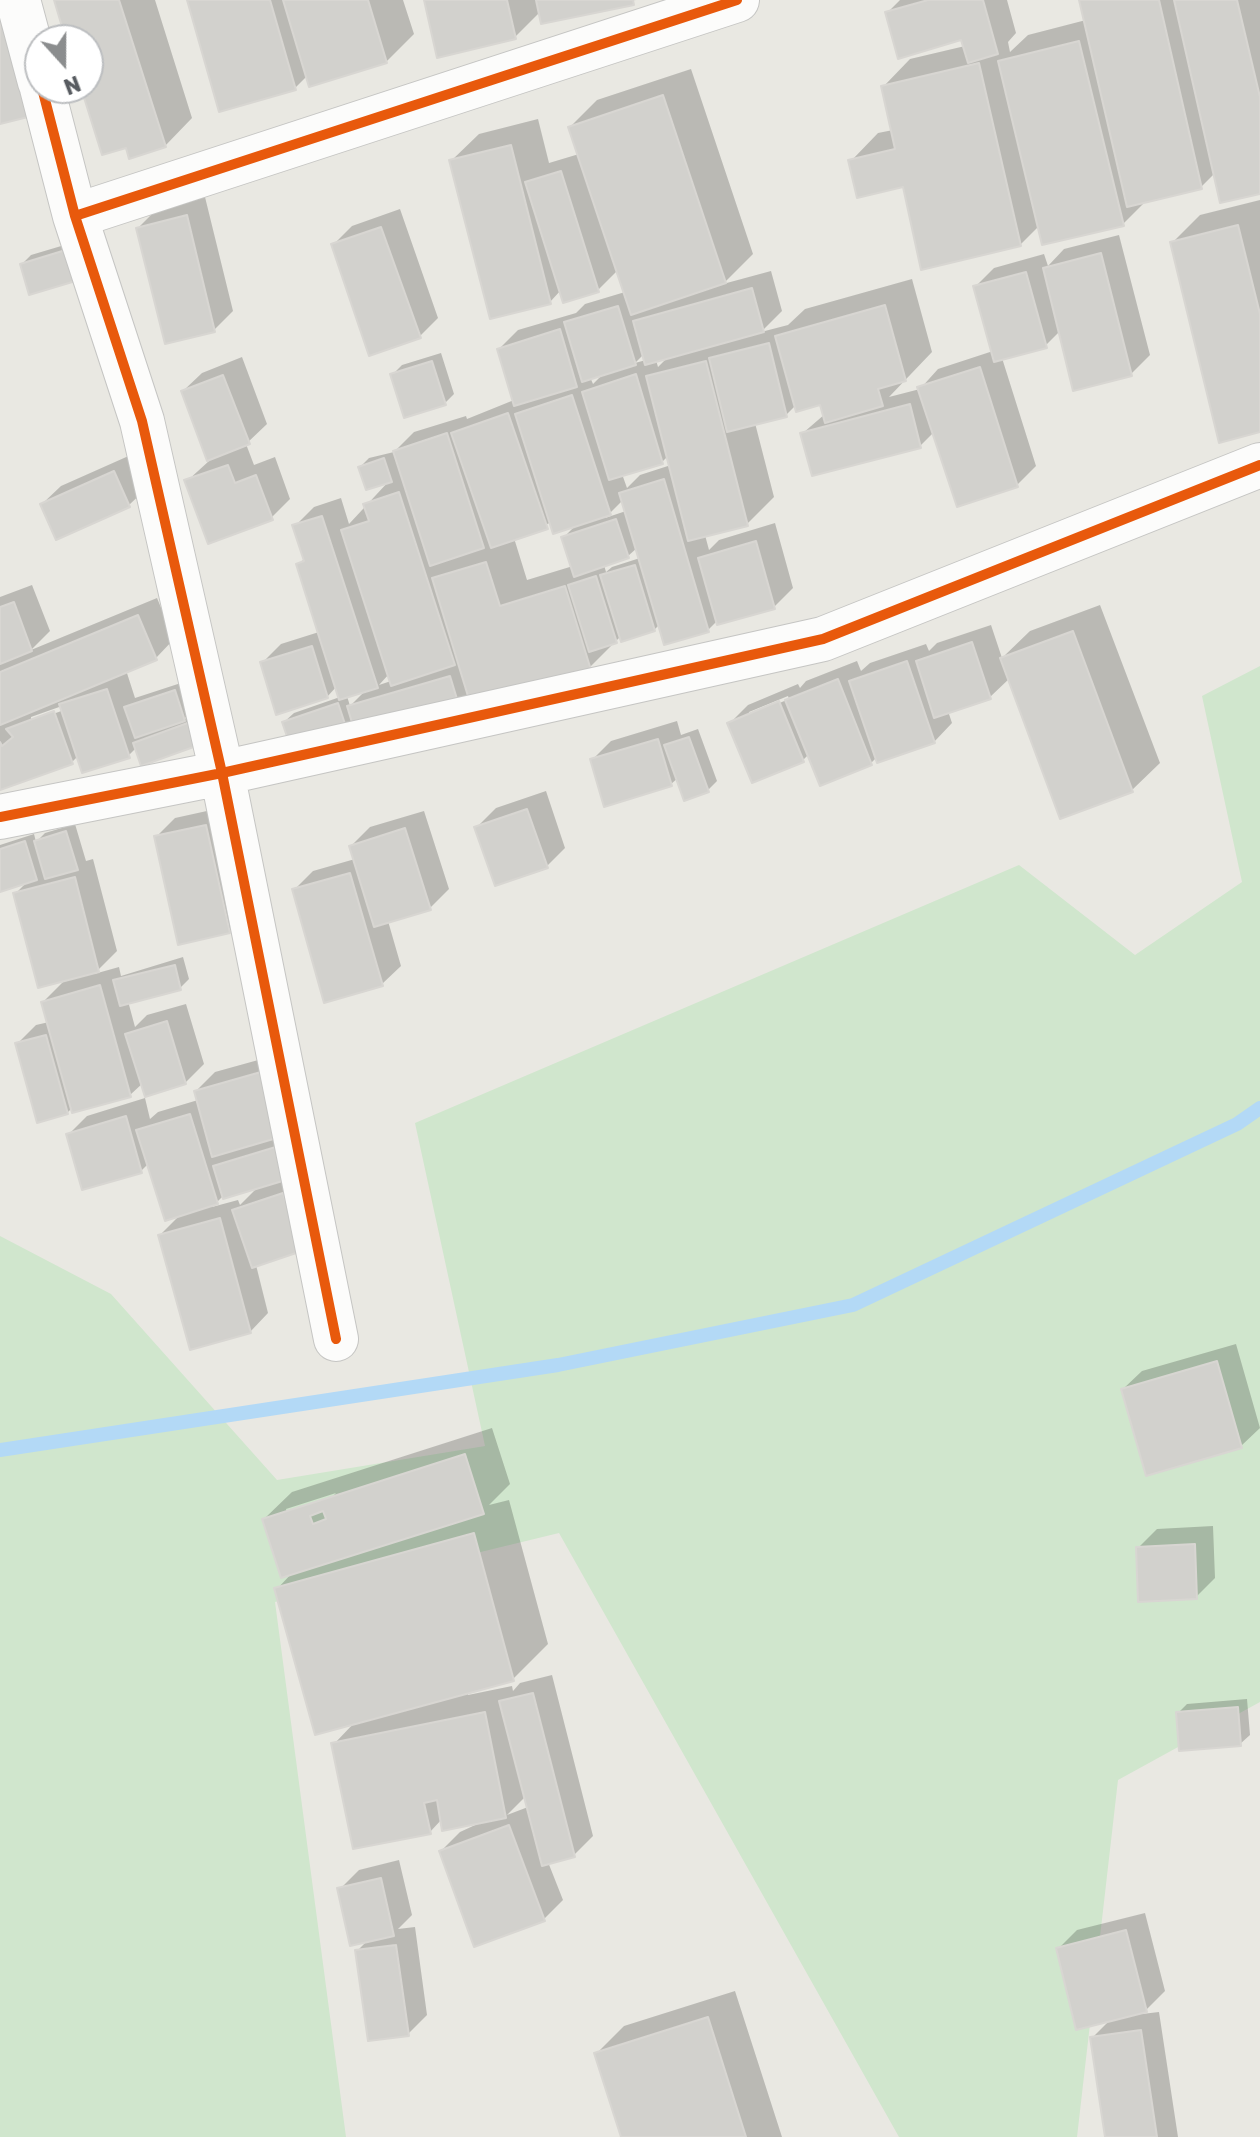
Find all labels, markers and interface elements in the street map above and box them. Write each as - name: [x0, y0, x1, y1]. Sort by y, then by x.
- north arrow: [24, 24, 104, 104]
- text: N: [60, 70, 84, 100]

